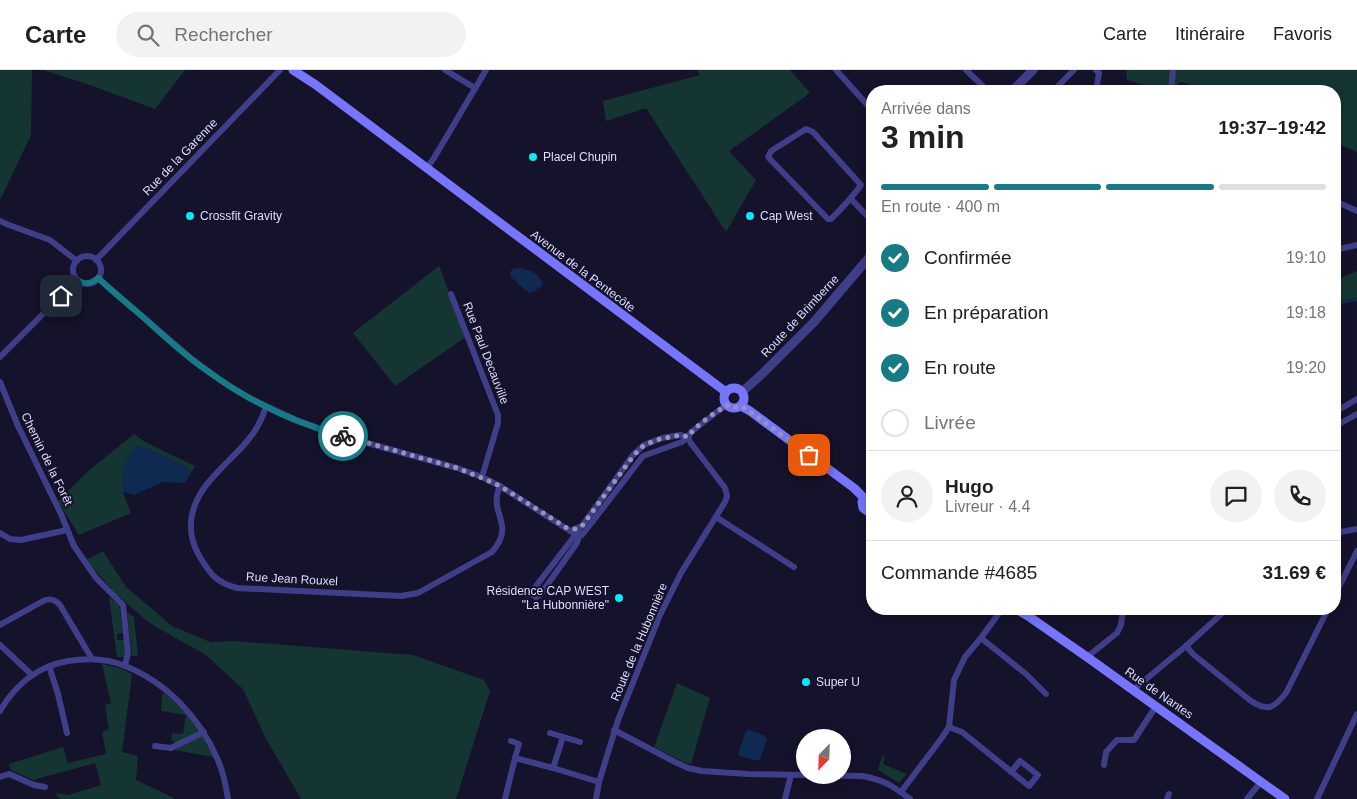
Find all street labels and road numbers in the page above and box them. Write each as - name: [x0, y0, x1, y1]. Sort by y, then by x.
- street label: Rue de la Garenne: [140, 115, 220, 198]
- street label: Avenue de la Pentecôte: [528, 227, 638, 315]
- street label: Route de Brimberne: [758, 272, 842, 360]
- street label: Rue Paul Decauville: [460, 300, 512, 406]
- street label: Chemin de la Forêt: [18, 410, 76, 509]
- street label: Rue Jean Rouxel: [246, 570, 338, 588]
- street label: Route de la Hubonnière: [608, 581, 670, 703]
- street label: Rue de Nantes: [1122, 664, 1196, 722]

